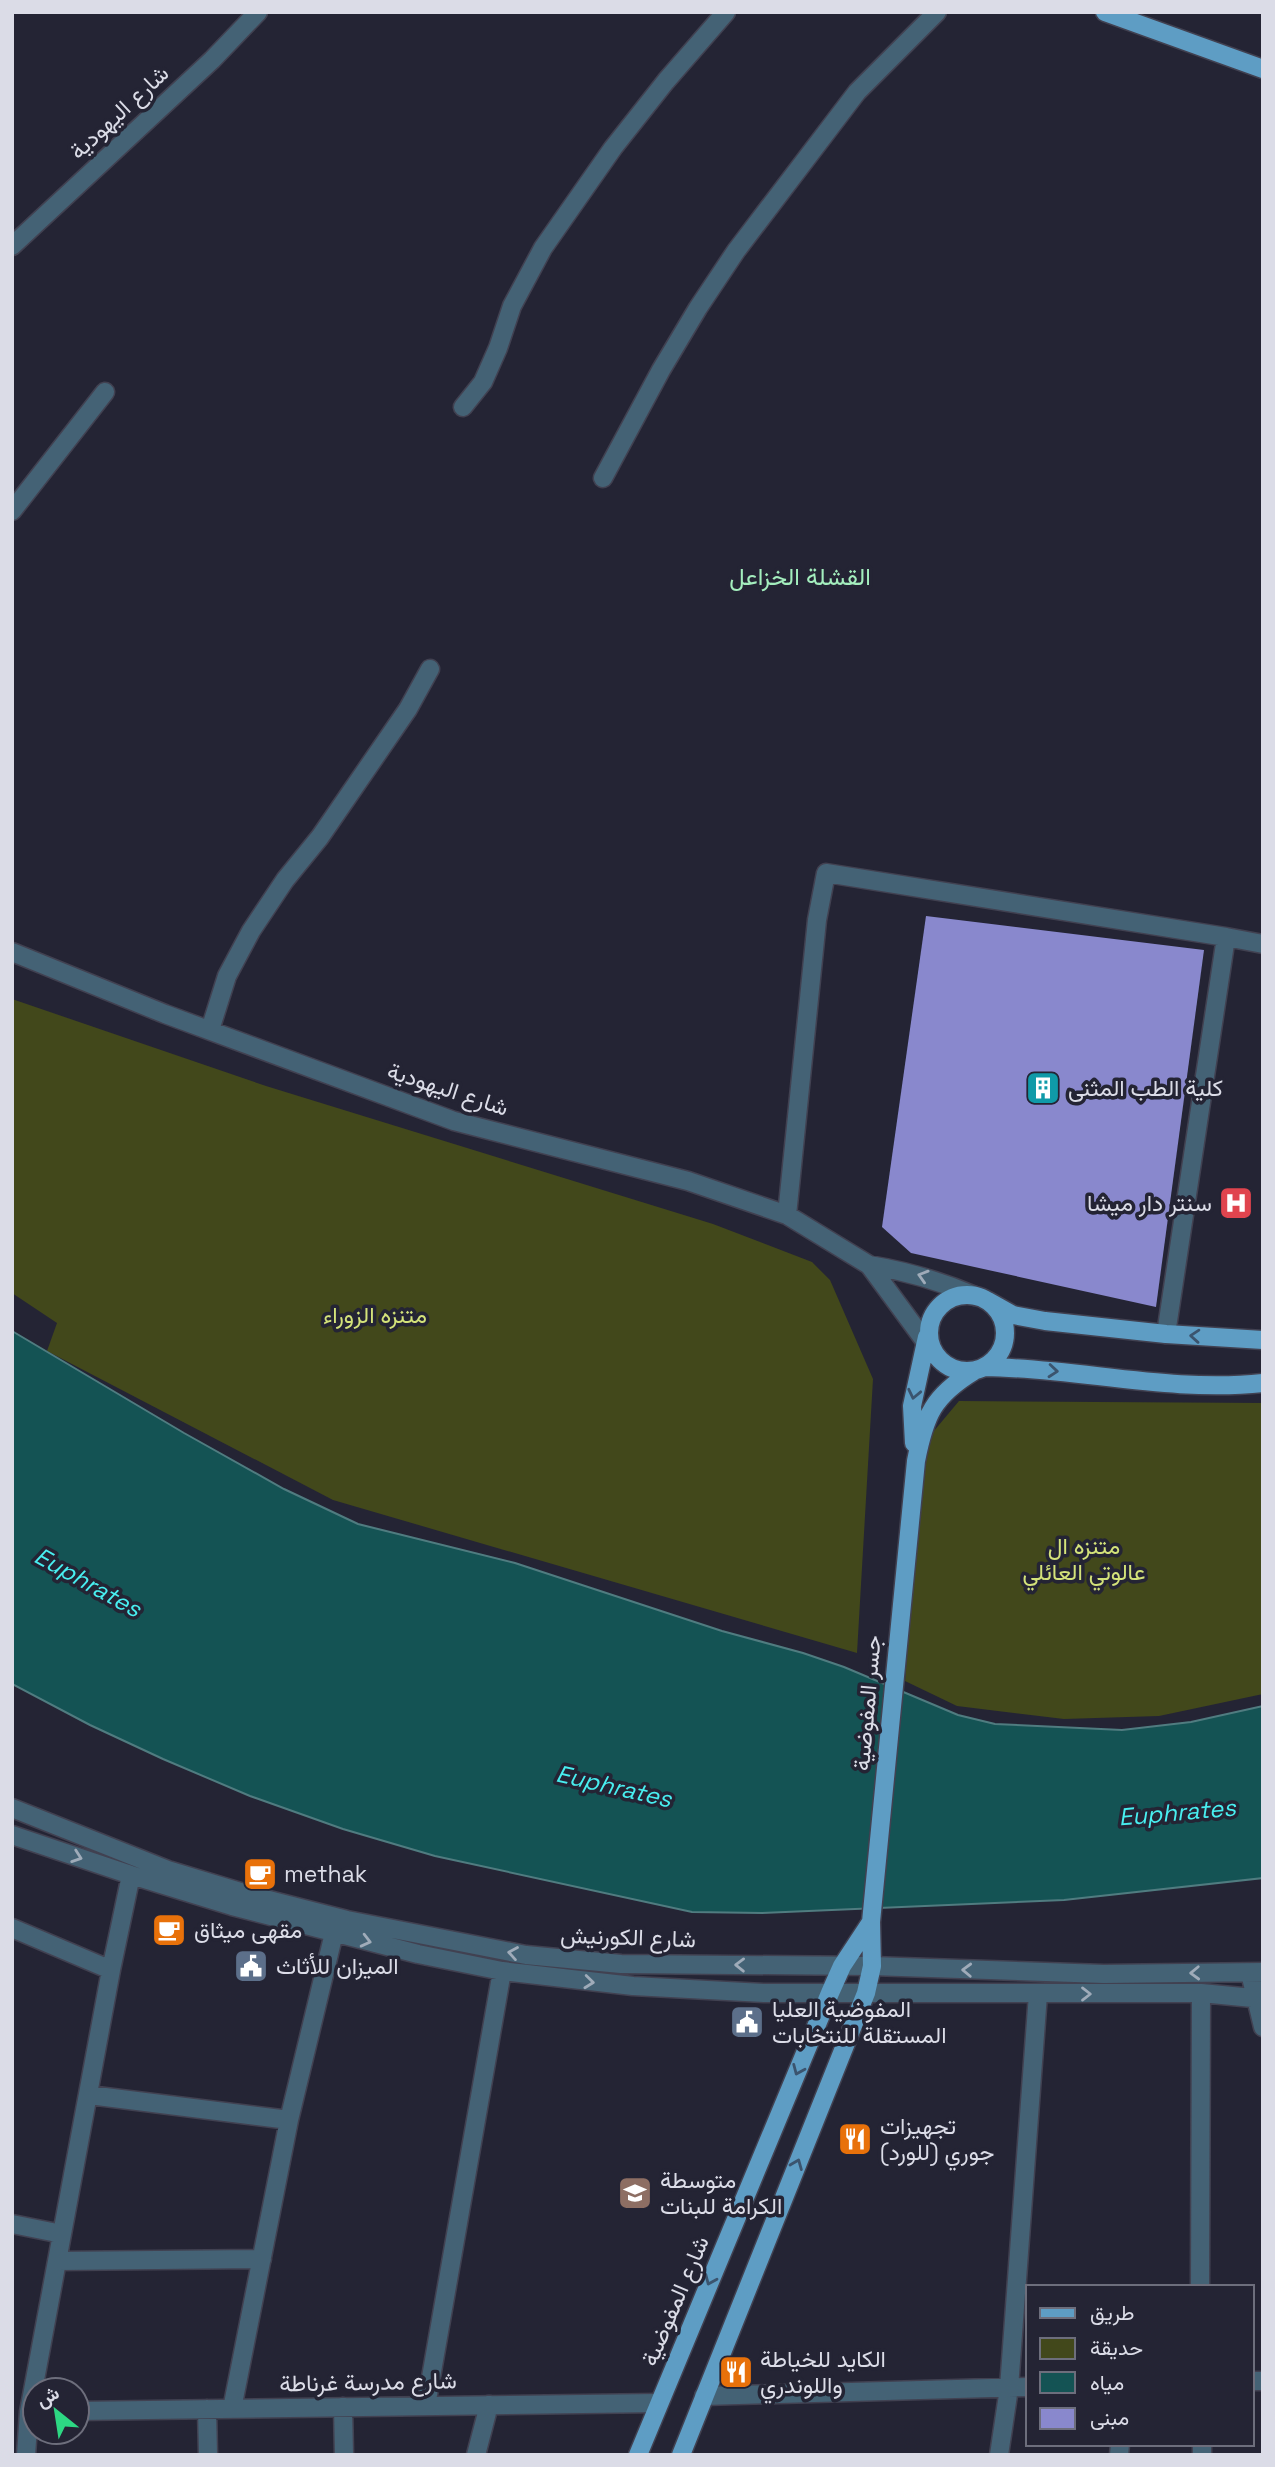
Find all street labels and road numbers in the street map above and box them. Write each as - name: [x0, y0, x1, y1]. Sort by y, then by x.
- street label: شارع اليهودية: [63, 58, 176, 167]
- street label: شارع اليهودية: [383, 1055, 512, 1124]
- street label: جسر المفوضية: [846, 1634, 888, 1772]
- street label: شارع الكورنيش: [560, 1920, 696, 1955]
- street label: شارع المفوضية: [634, 2231, 717, 2371]
- street label: شارع مدرسة غرناطة: [279, 2365, 457, 2400]

